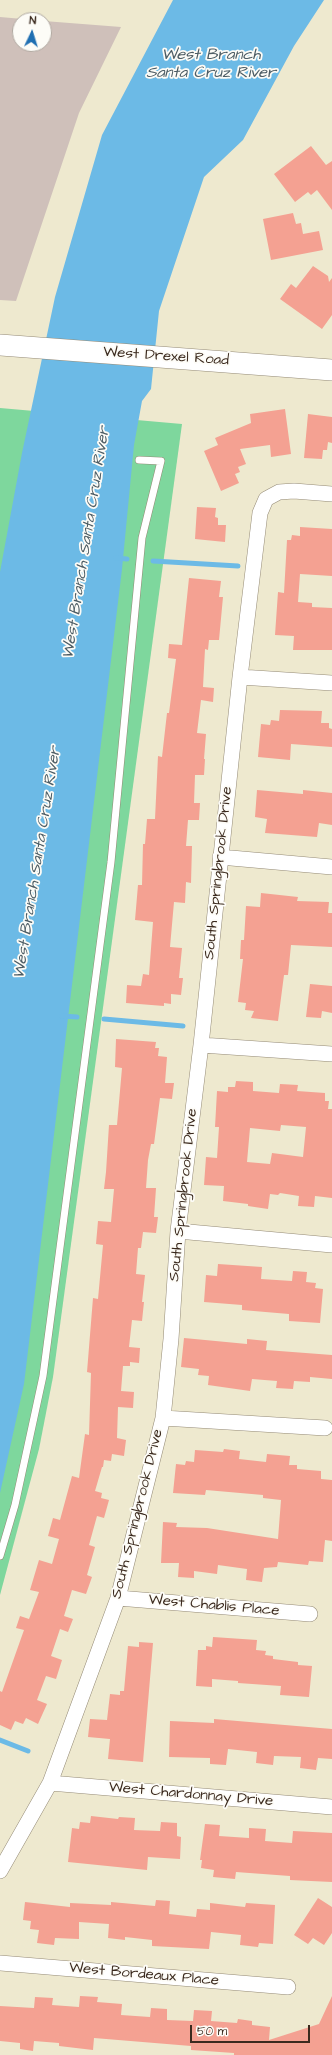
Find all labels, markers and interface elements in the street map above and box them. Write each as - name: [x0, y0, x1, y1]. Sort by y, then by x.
- north arrow: [12, 12, 52, 52]
- text: N: [29, 13, 37, 28]
- water label: West Branch Santa Cruz River: [146, 46, 276, 84]
- street label: West Drexel Road: [103, 344, 229, 370]
- water label: West Branch Santa Cruz River: [59, 425, 115, 661]
- water label: West Branch Santa Cruz River: [10, 745, 66, 981]
- street label: South Springbrook Drive: [201, 786, 237, 960]
- street label: South Springbrook Drive: [166, 1108, 202, 1282]
- street label: South Springbrook Drive: [108, 1427, 168, 1601]
- street label: West Chablis Place: [148, 1591, 280, 1621]
- street label: West Chardonnay Drive: [108, 1779, 274, 1811]
- street label: West Bordeaux Place: [68, 1959, 220, 1991]
- scale bar: [192, 2017, 312, 2043]
- text: 50 m: [197, 2023, 227, 2040]

